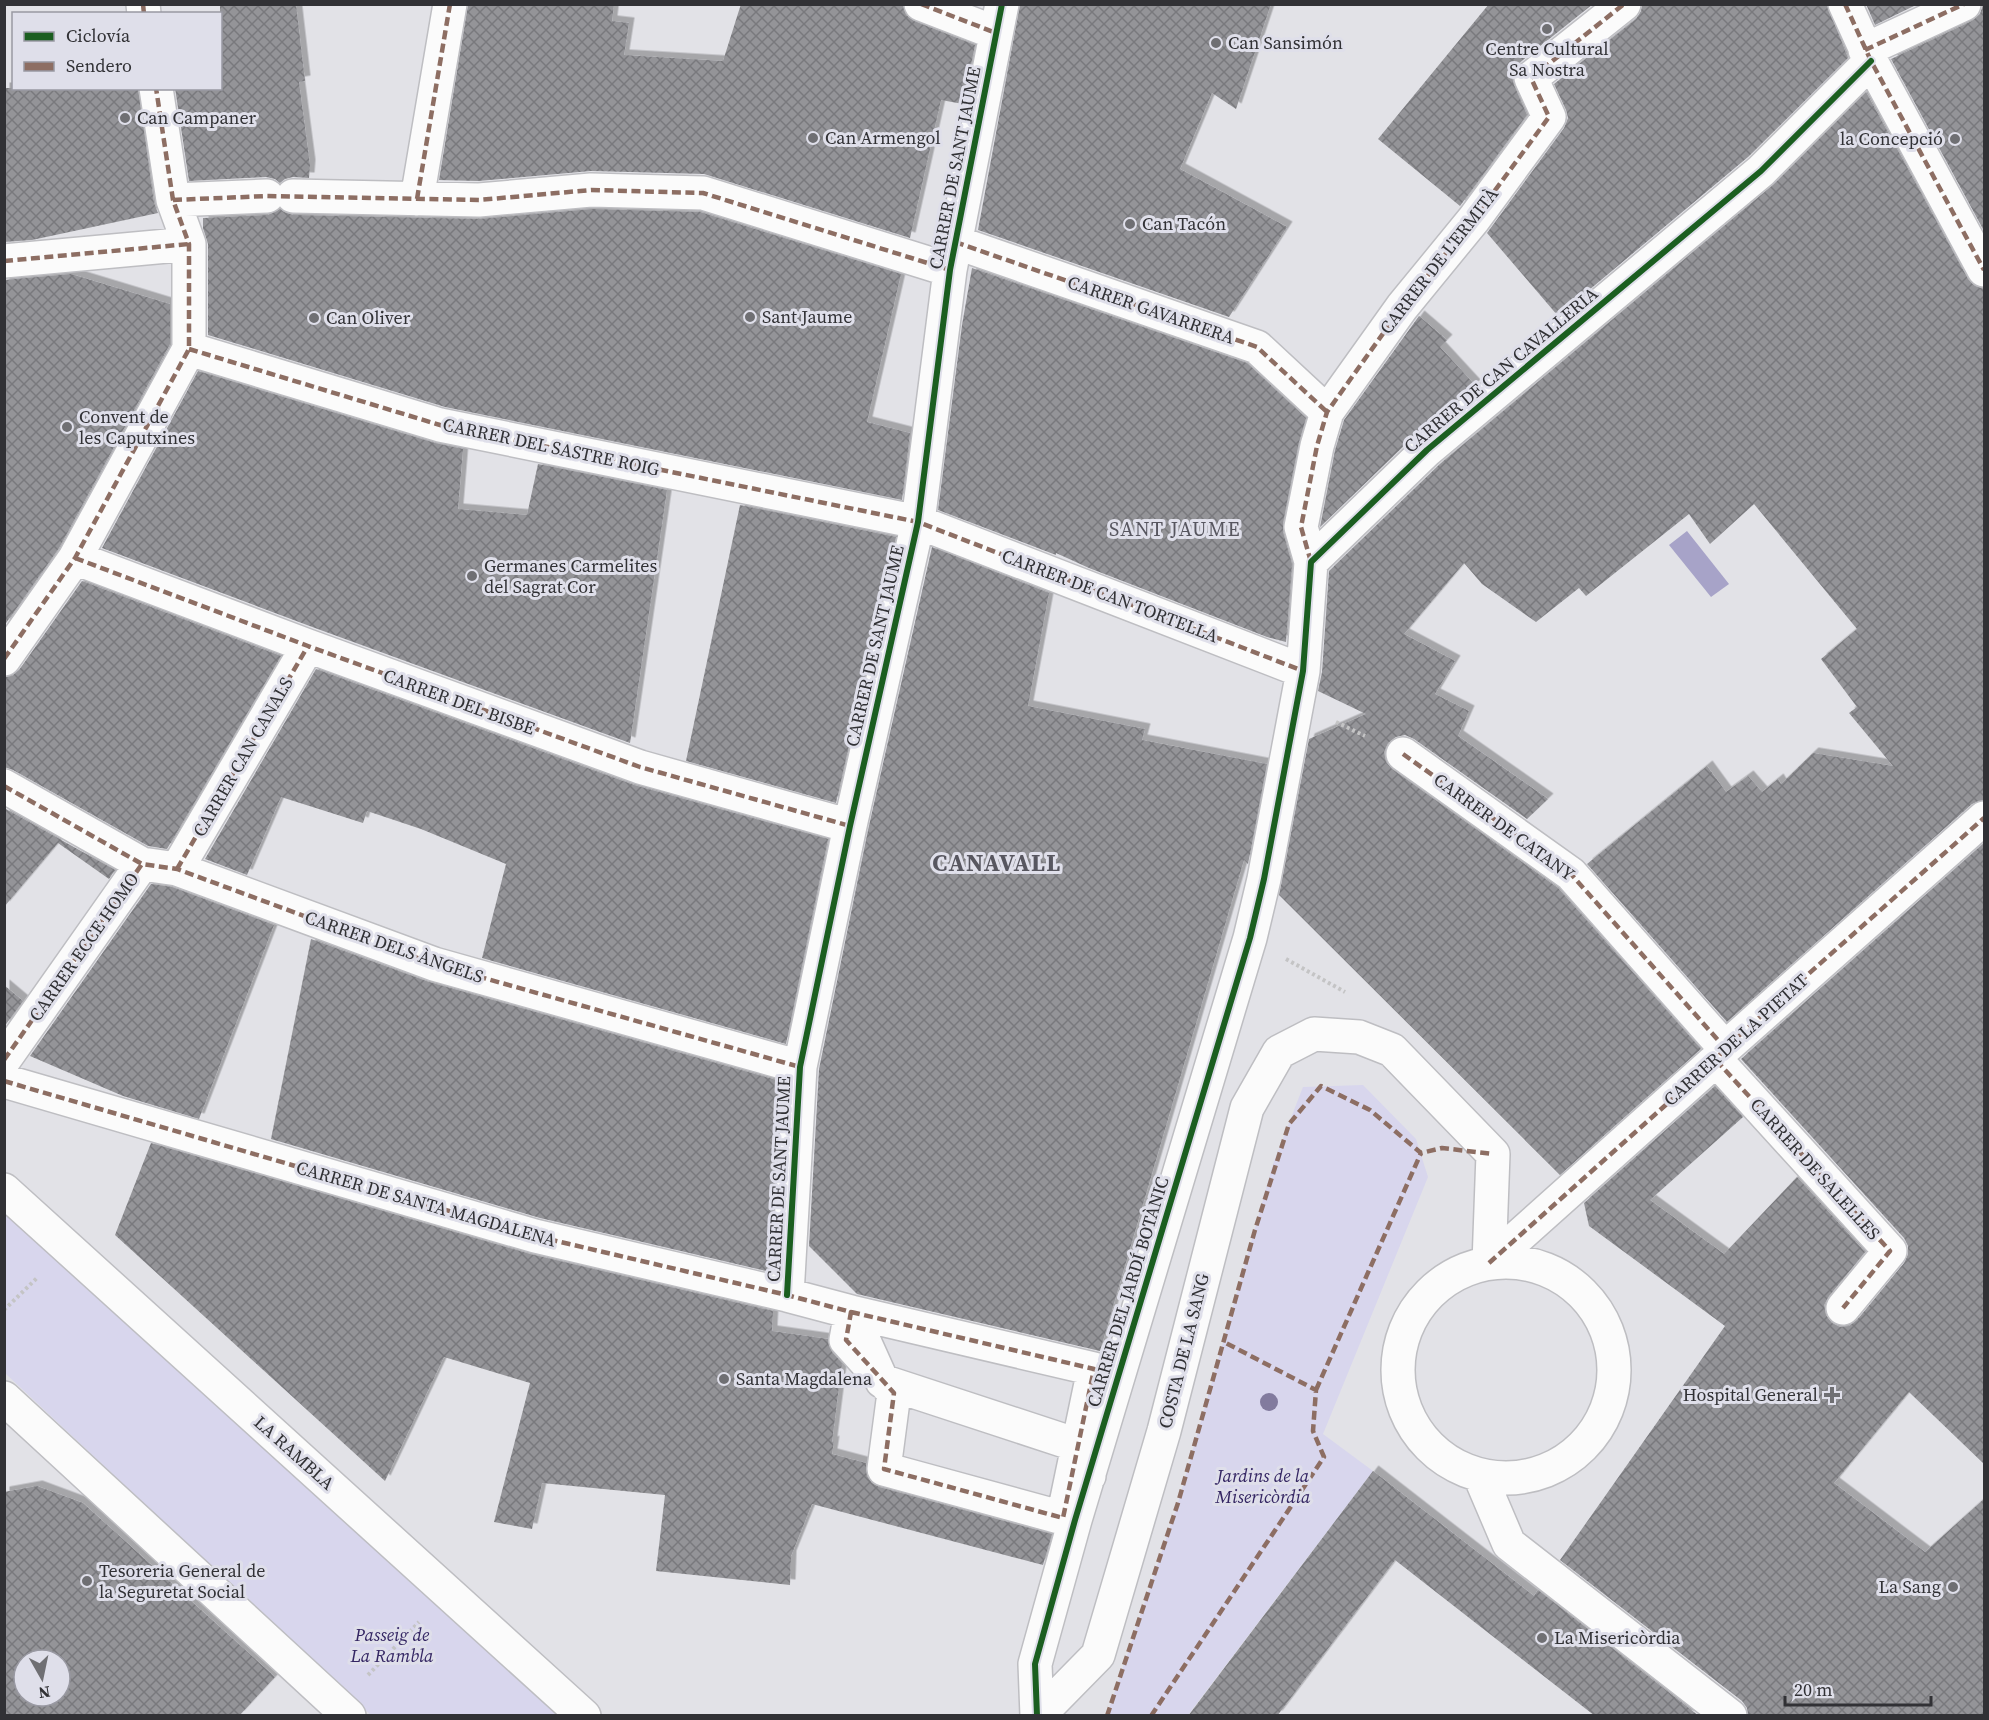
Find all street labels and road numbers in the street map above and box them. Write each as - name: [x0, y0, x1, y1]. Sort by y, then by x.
- street label: CARRER DE SANT JAUME: [923, 64, 986, 271]
- street label: CARRER DE L'ERMITÀ: [1373, 182, 1504, 339]
- street label: CARRER GAVARRERA: [1064, 269, 1238, 350]
- street label: CARRER DE CAN CAVALLERIA: [1398, 281, 1603, 458]
- street label: CARRER DEL SASTRE ROIG: [440, 411, 662, 482]
- street label: CARRER DE SANT JAUME: [839, 543, 910, 749]
- street label: CARRER DE CAN TORTELLA: [998, 543, 1222, 648]
- street label: CARRER DEL BISBE: [380, 662, 539, 741]
- street label: CARRER CAN CANALS: [187, 672, 299, 841]
- street label: CARRER DE CATANY: [1429, 767, 1580, 887]
- street label: CARRER ECCE HOMO: [23, 867, 144, 1026]
- street label: CARRER DELS ÀNGELS: [301, 904, 487, 989]
- street label: CARRER DE LA PIETAT: [1658, 968, 1814, 1111]
- street label: CARRER DE SANT JAUME: [761, 1075, 796, 1282]
- street label: CARRER DE SALELLES: [1745, 1092, 1886, 1245]
- street label: CARRER DE SANTA MAGDALENA: [293, 1154, 559, 1253]
- street label: CARRER DEL JARDÍ BOTÀNIC: [1081, 1174, 1175, 1410]
- street label: COSTA DE LA SANG: [1152, 1271, 1215, 1431]
- street label: LA RAMBLA: [249, 1410, 340, 1496]

